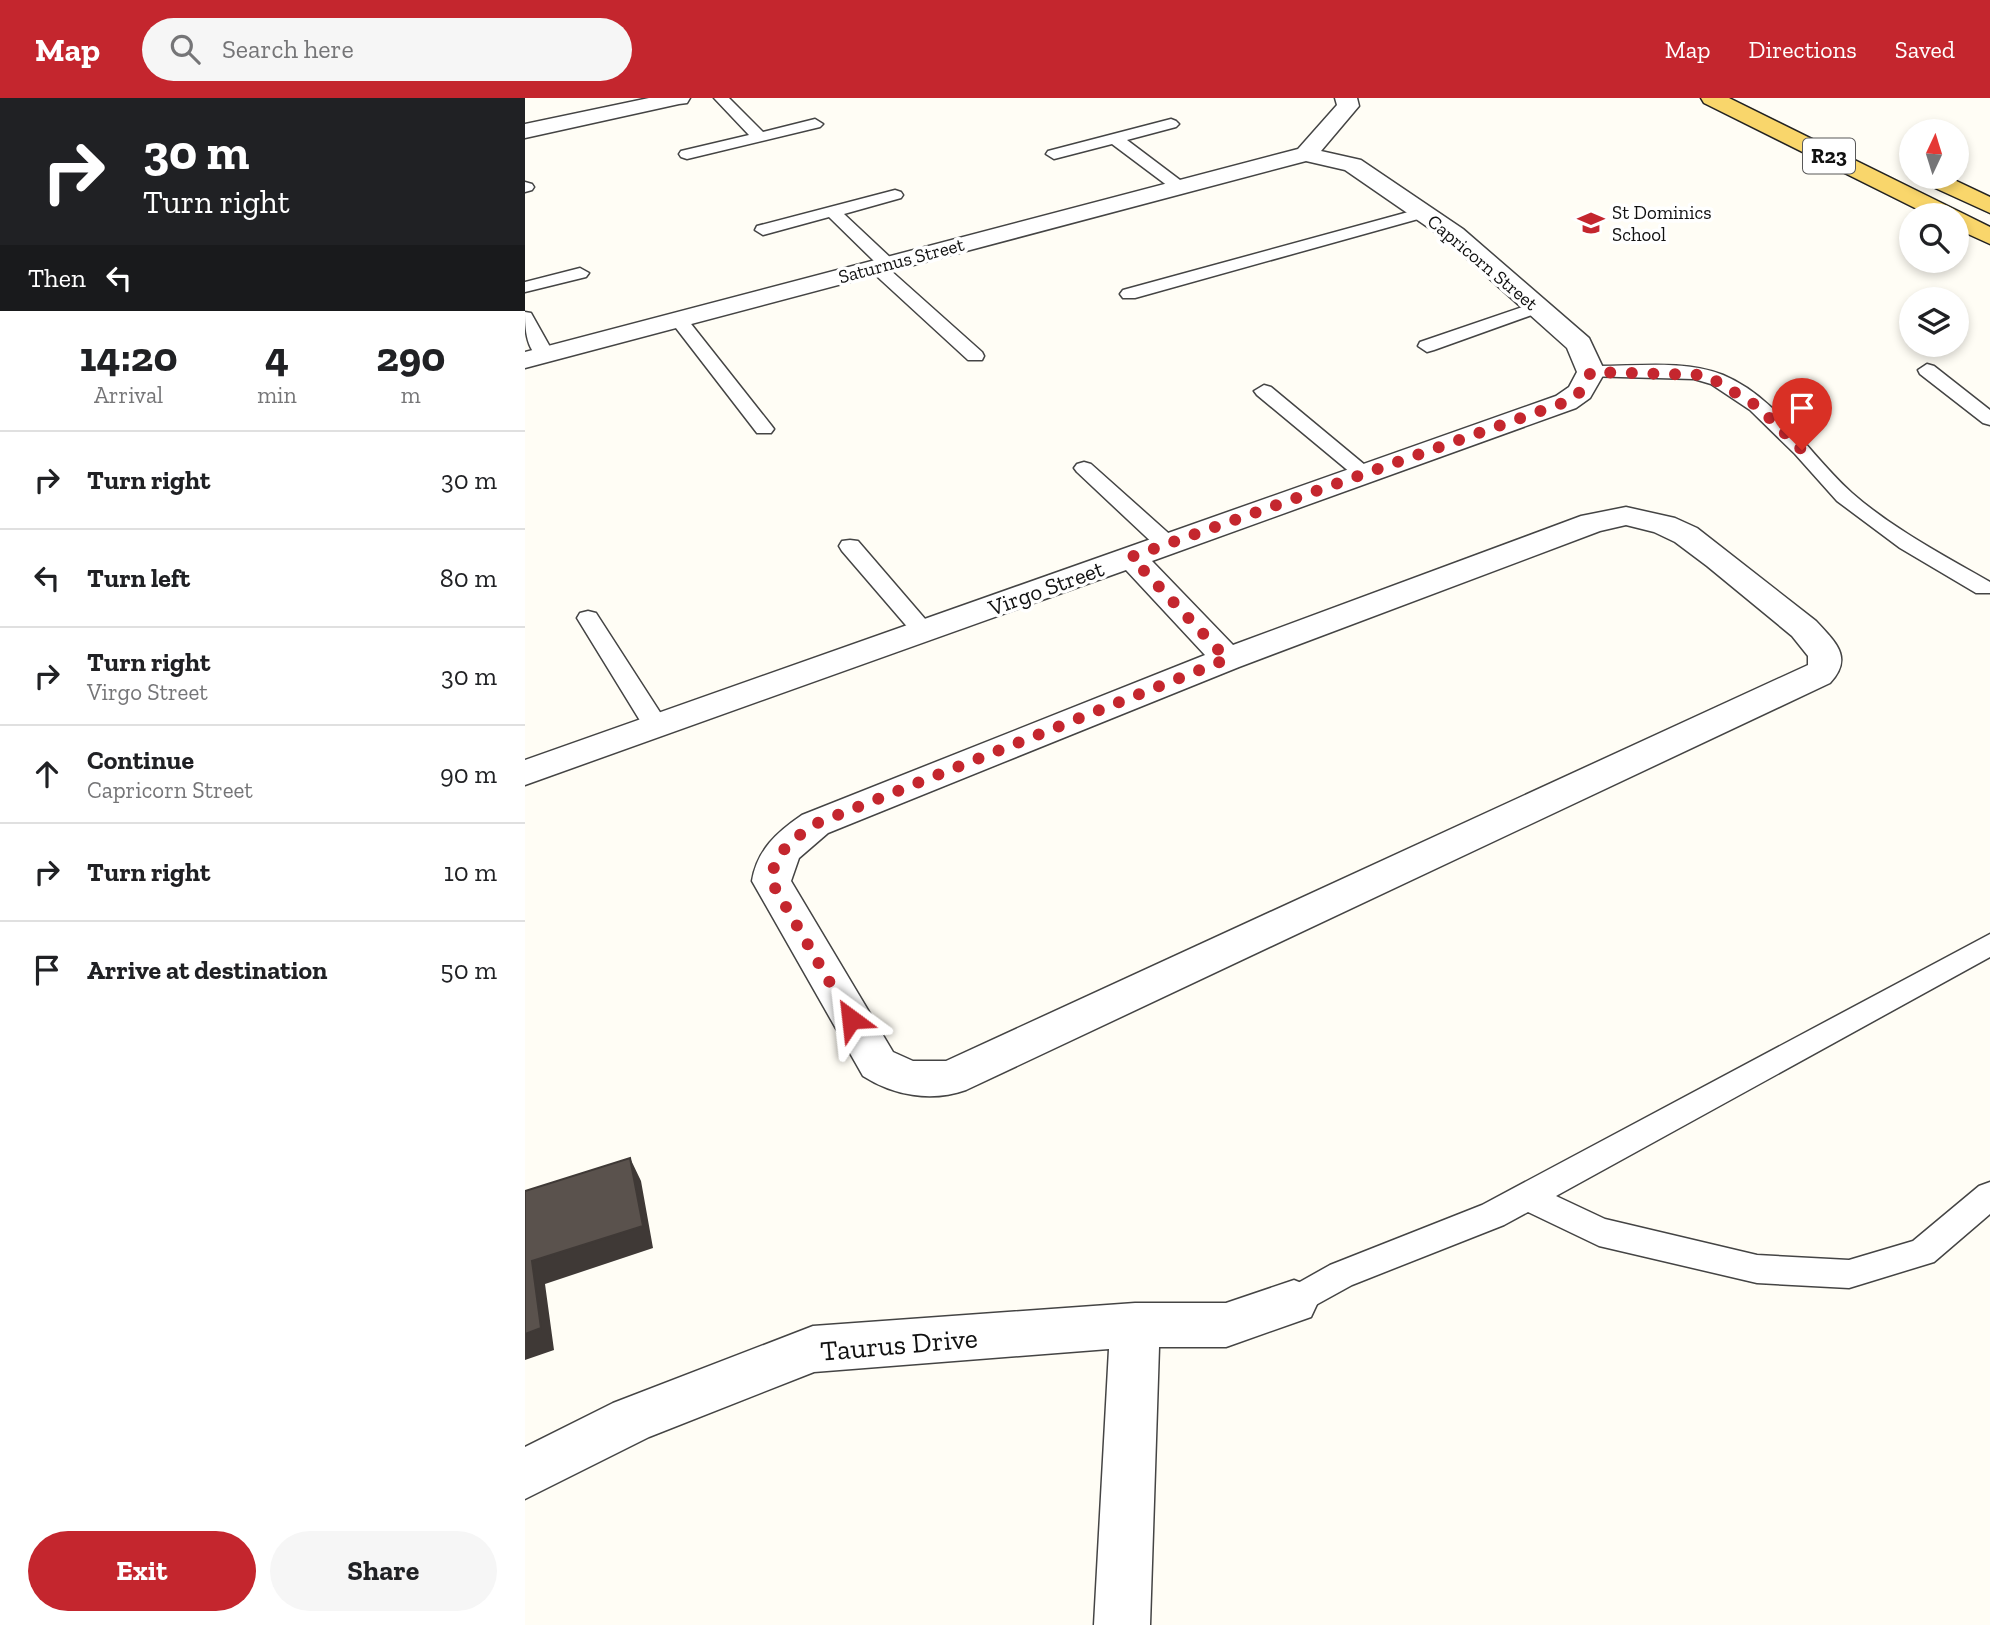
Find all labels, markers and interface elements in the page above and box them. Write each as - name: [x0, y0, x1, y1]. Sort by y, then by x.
- search box: [142, 18, 632, 81]
- text: Map: [35, 30, 100, 69]
- icon: search: [166, 30, 204, 68]
- text: Search here: [222, 33, 354, 65]
- text: Map: [1665, 35, 1711, 64]
- text: Directions: [1749, 35, 1857, 64]
- text: Saved: [1895, 35, 1955, 64]
- north arrow: [1899, 119, 1969, 189]
- map controls: [1899, 119, 1969, 357]
- text: 30 m: [143, 123, 249, 182]
- icon: right: [28, 126, 119, 217]
- road number: R23: [1803, 139, 1855, 174]
- text: Turn right: [143, 183, 290, 221]
- place label: St Dominics School: [1612, 201, 1712, 246]
- button: search: [1899, 203, 1969, 273]
- school or university icon: St Dominics School: [1576, 208, 1606, 238]
- street label: Capricorn Street: [1423, 210, 1543, 315]
- street label: Saturnus Street: [836, 233, 967, 288]
- icon: left: [100, 259, 138, 297]
- text: Then: [28, 262, 86, 294]
- button: layers: [1899, 287, 1969, 357]
- text: 14:20: [80, 331, 178, 382]
- text: 4: [265, 331, 289, 382]
- text: 290: [376, 331, 445, 382]
- pin: [1772, 378, 1832, 450]
- text: Arrival: [94, 381, 163, 409]
- text: min: [257, 381, 297, 409]
- text: m: [401, 381, 421, 409]
- icon: arrive: [1783, 389, 1821, 427]
- icon: right: [28, 461, 66, 499]
- text: Turn right: [87, 464, 210, 496]
- text: 30 m: [441, 464, 497, 496]
- street label: Virgo Street: [984, 554, 1108, 622]
- icon: left: [28, 559, 66, 597]
- text: Turn left: [87, 562, 190, 594]
- text: 80 m: [440, 562, 497, 594]
- text: Turn right: [87, 646, 210, 678]
- icon: right: [28, 657, 66, 695]
- text: 30 m: [441, 660, 497, 692]
- text: Virgo Street: [87, 678, 208, 706]
- text: Continue: [87, 744, 194, 776]
- icon: ahead: [28, 755, 66, 793]
- text: 90 m: [440, 758, 497, 790]
- text: Capricorn Street: [87, 776, 253, 804]
- icon: right: [28, 853, 66, 891]
- text: Turn right: [87, 856, 210, 888]
- text: 10 m: [444, 856, 497, 888]
- icon: arrive: [28, 951, 66, 989]
- text: Arrive at destination: [87, 954, 327, 986]
- text: 50 m: [440, 954, 497, 986]
- position arrow: [814, 982, 888, 1056]
- street label: Taurus Drive: [819, 1321, 979, 1368]
- button: Exit: [28, 1531, 256, 1611]
- button: Share: [270, 1531, 497, 1611]

